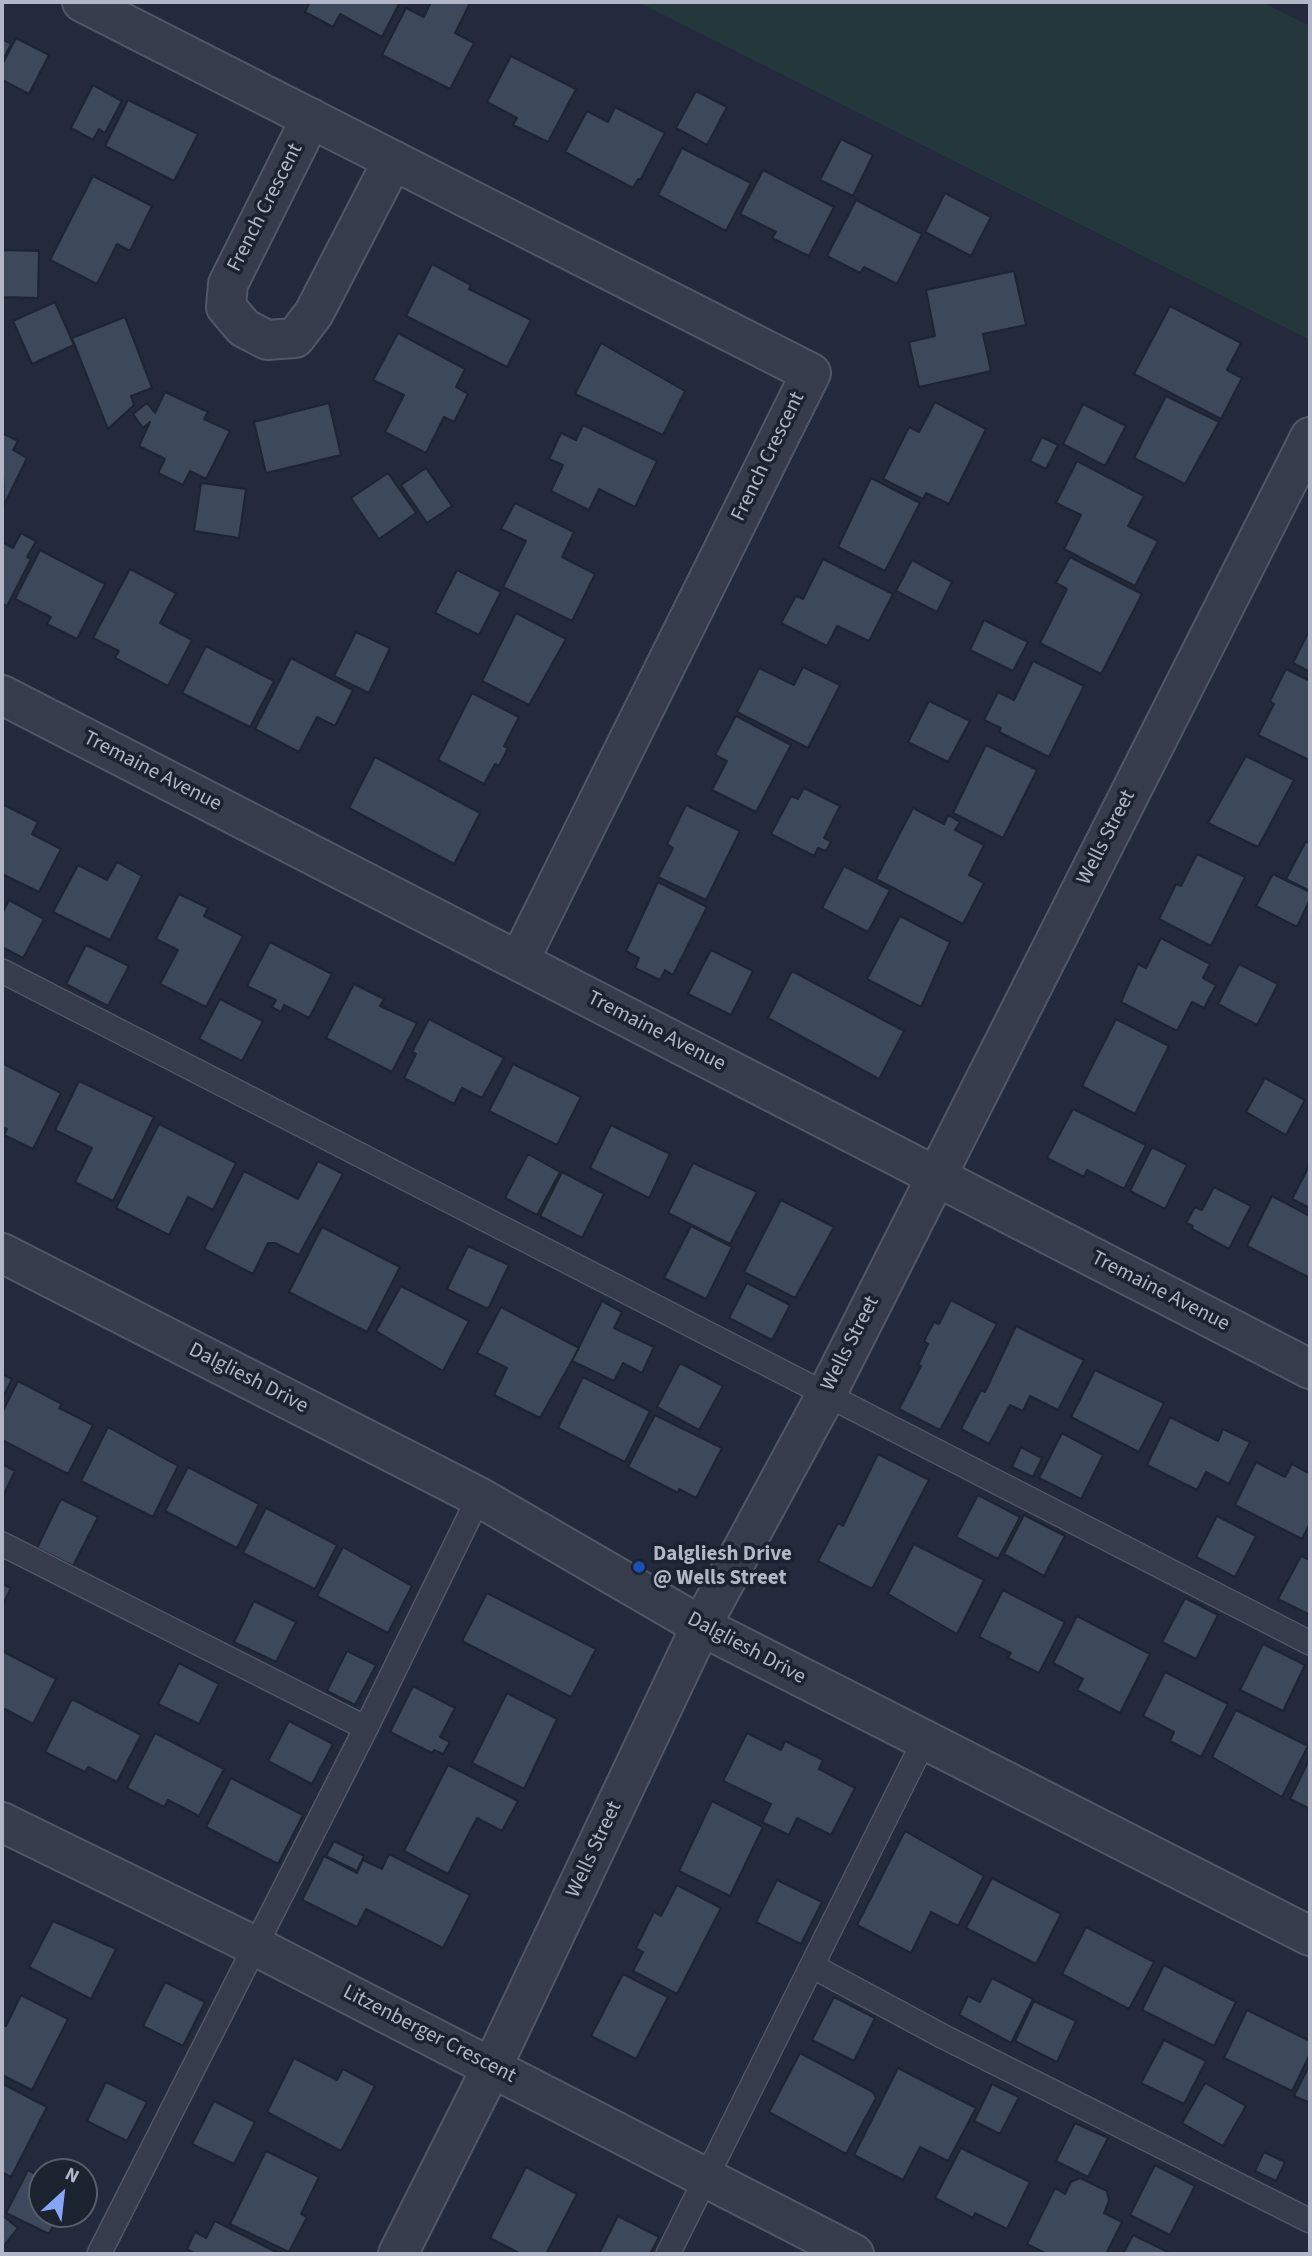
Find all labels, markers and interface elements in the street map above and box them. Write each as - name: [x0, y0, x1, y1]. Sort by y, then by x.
- street label: French Crescent: [223, 140, 309, 276]
- street label: French Crescent: [727, 388, 811, 526]
- street label: Tremaine Avenue: [79, 726, 225, 818]
- street label: Wells Street: [1072, 786, 1142, 890]
- street label: Tremaine Avenue: [583, 986, 729, 1078]
- street label: Tremaine Avenue: [1087, 1246, 1233, 1338]
- street label: Wells Street: [816, 1292, 886, 1396]
- street label: Dalgliesh Drive: [184, 1338, 312, 1420]
- place label: Dalgliesh Drive @ Wells Street: [653, 1542, 792, 1592]
- marker: Dalgliesh Drive @ Wells Street: [631, 1559, 647, 1575]
- street label: Dalgliesh Drive: [683, 1607, 809, 1691]
- street label: Wells Street: [562, 1798, 628, 1902]
- street label: Litzenberger Crescent: [338, 1980, 520, 2090]
- north arrow: [28, 2158, 98, 2228]
- text: N: [60, 2161, 84, 2191]

